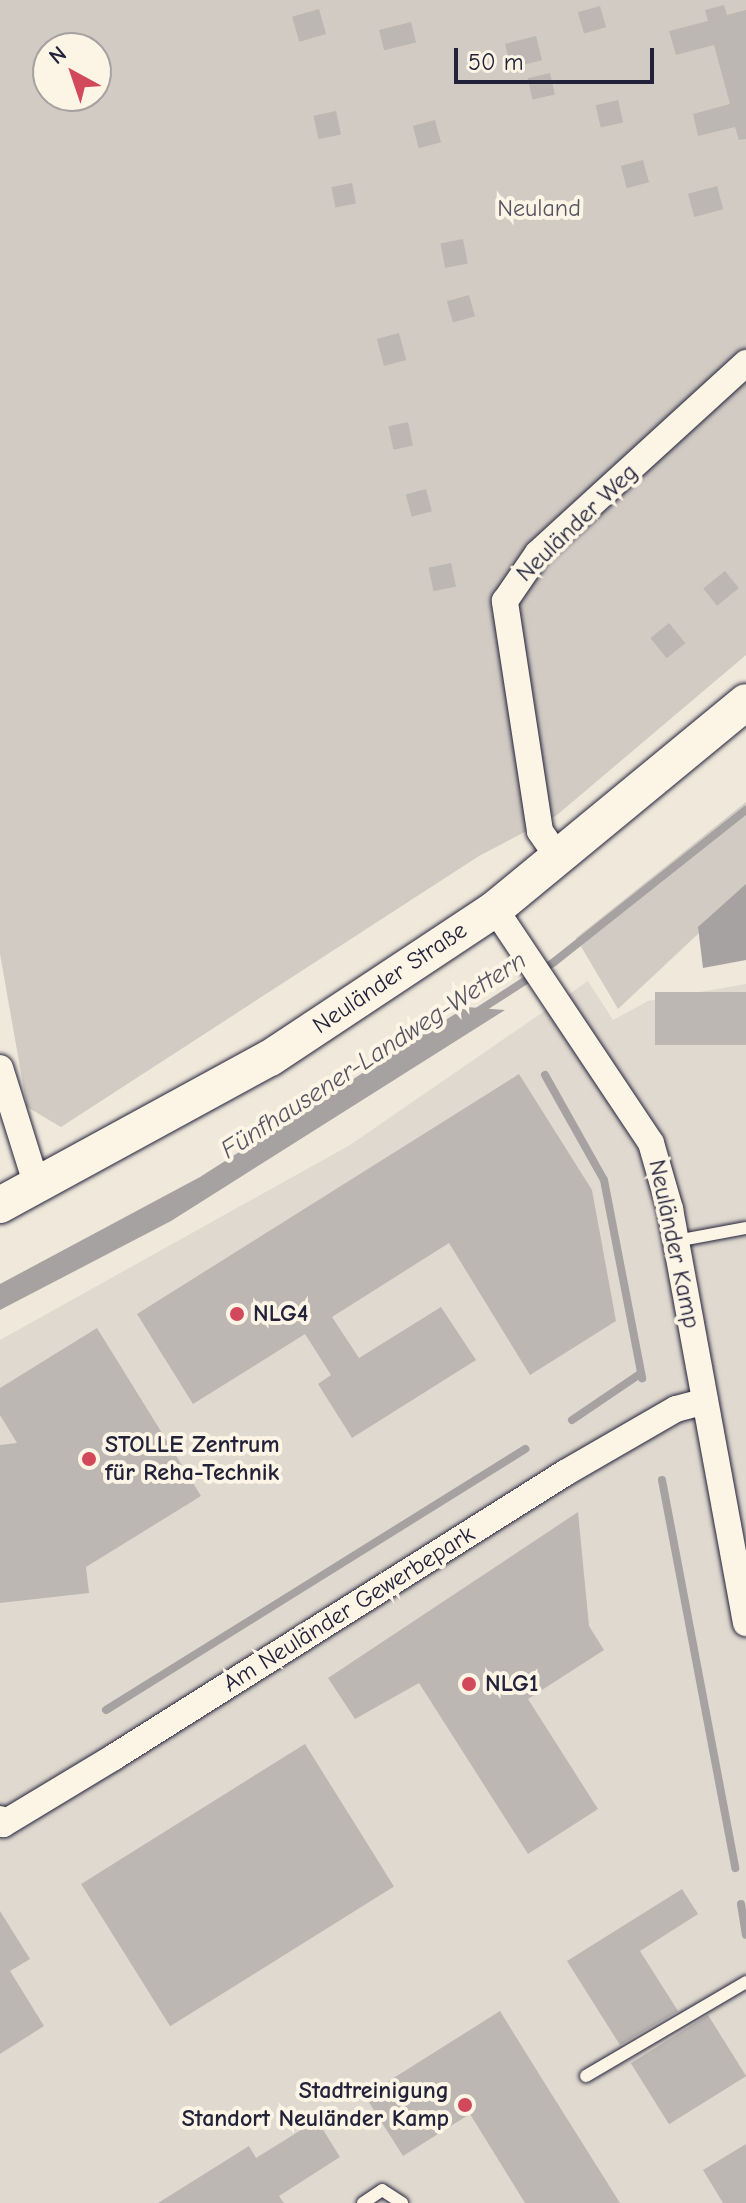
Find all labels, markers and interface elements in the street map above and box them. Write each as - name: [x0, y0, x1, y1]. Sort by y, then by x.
- north arrow: [32, 32, 112, 112]
- scale bar: [458, 32, 658, 82]
- text: N: [44, 41, 72, 70]
- text: 50 m: [468, 48, 524, 76]
- park label: Neuland: [497, 195, 581, 223]
- street label: Neuländer Weg: [510, 458, 644, 588]
- street label: Neuländer Straße: [308, 916, 472, 1040]
- water label: Fünfhausener-Landweg-Wettern: [215, 945, 533, 1167]
- street label: Neuländer Kamp: [642, 1157, 706, 1331]
- place label: NLG4: [253, 1300, 308, 1328]
- marker: NLG4: [228, 1305, 246, 1323]
- place label: STOLLE Zentrum für Reha-Technik: [105, 1431, 280, 1487]
- marker: STOLLE Zentrum für Reha-Technik: [80, 1450, 98, 1468]
- street label: Am Neuländer Gewerbepark: [218, 1520, 480, 1698]
- place label: NLG1: [485, 1670, 538, 1698]
- marker: NLG1: [460, 1675, 478, 1693]
- place label: Stadtreinigung Standort Neuländer Kamp: [182, 2077, 449, 2133]
- marker: Stadtreinigung Standort Neuländer Kamp: [456, 2096, 474, 2114]

